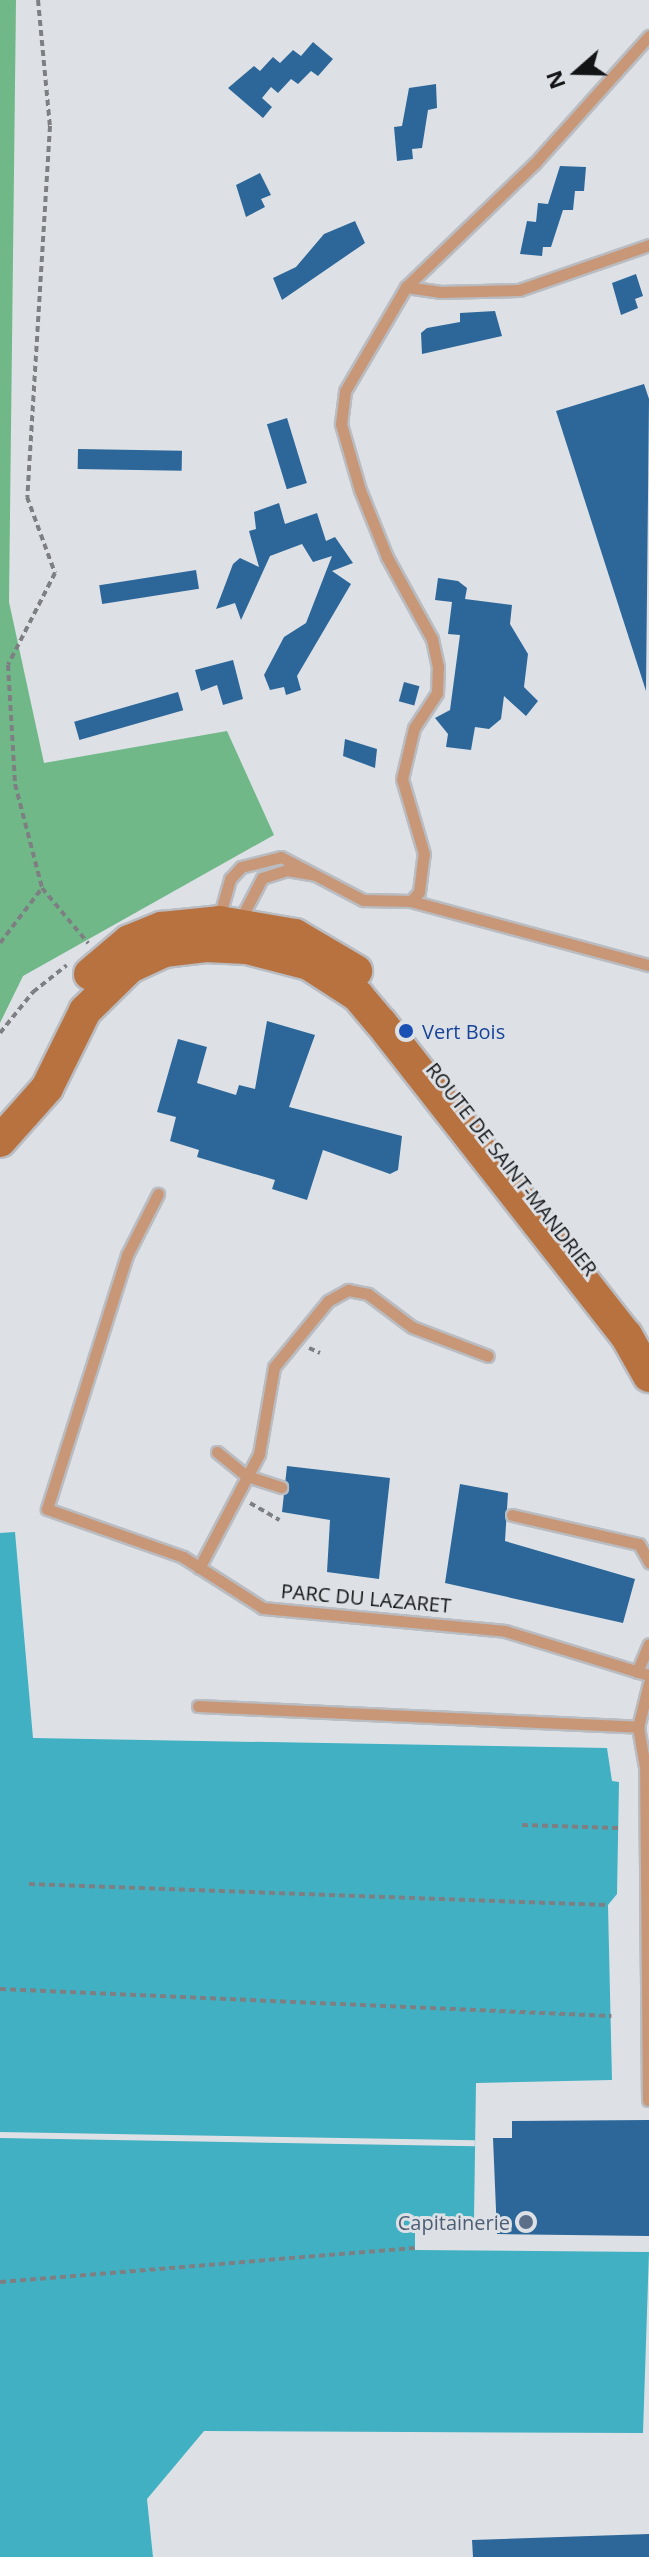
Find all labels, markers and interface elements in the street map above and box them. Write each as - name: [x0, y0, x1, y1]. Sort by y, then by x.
- north arrow: [537, 32, 617, 112]
- text: N: [537, 67, 572, 94]
- place label: Vert Bois: [422, 1019, 505, 1043]
- marker: Vert Bois: [397, 1022, 415, 1040]
- street label: ROUTE DE SAINT-MANDRIER: [421, 1058, 603, 1280]
- street label: PARC DU LAZARET: [280, 1579, 452, 1617]
- place label: Capitainerie: [398, 2210, 510, 2234]
- marker: Capitainerie: [517, 2213, 535, 2231]

